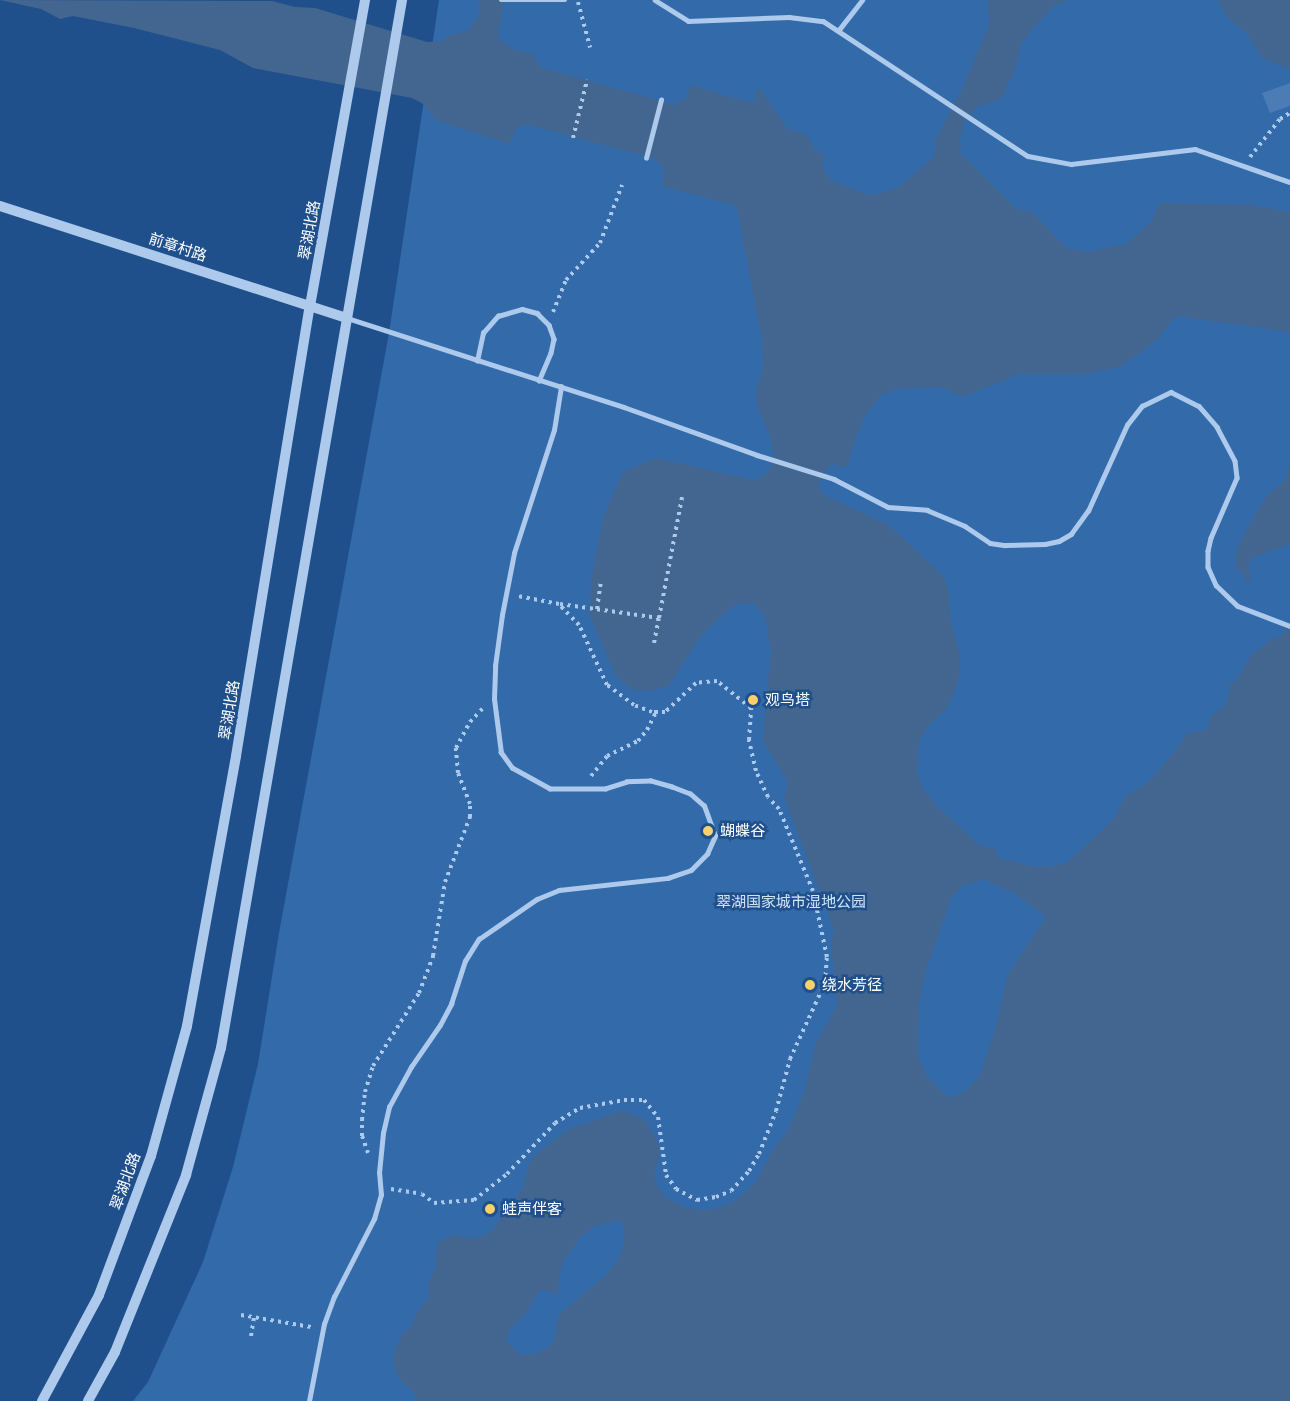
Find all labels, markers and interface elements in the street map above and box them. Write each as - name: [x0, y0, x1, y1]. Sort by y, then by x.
- street label: 翠湖北路: [295, 199, 323, 261]
- street label: 前章村路: [147, 229, 209, 265]
- street label: 翠湖北路: [215, 679, 243, 741]
- place label: 观鸟塔: [765, 691, 810, 709]
- marker: 观鸟塔: [746, 693, 760, 707]
- place label: 蝴蝶谷: [720, 822, 765, 840]
- marker: 蝴蝶谷: [701, 824, 715, 838]
- park label: 翠湖国家城市湿地公园: [716, 893, 866, 911]
- place label: 绕水芳径: [822, 976, 882, 994]
- marker: 绕水芳径: [803, 978, 817, 992]
- street label: 翠湖北路: [106, 1150, 144, 1212]
- place label: 蛙声伴客: [502, 1200, 562, 1218]
- marker: 蛙声伴客: [483, 1202, 497, 1216]

